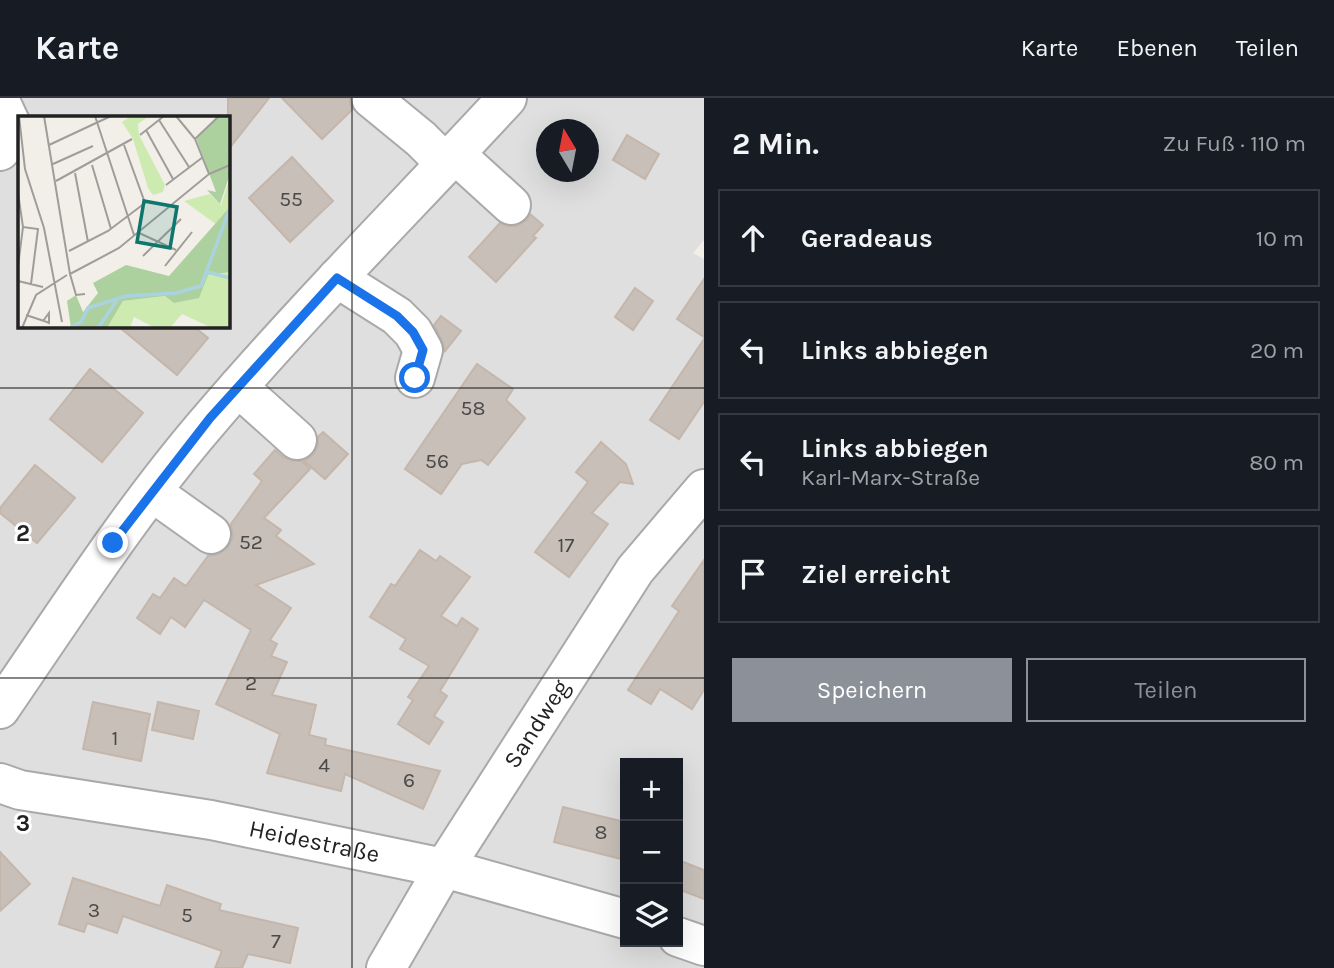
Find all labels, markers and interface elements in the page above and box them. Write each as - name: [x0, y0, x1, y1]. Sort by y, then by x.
- text: Karte: [35, 29, 119, 67]
- text: Karte: [1021, 34, 1078, 62]
- text: Ebenen: [1116, 34, 1198, 62]
- text: Teilen: [1236, 34, 1299, 62]
- inset map: [18, 116, 229, 327]
- north arrow: [536, 119, 599, 182]
- text: 2 Min.: [732, 126, 819, 162]
- text: Zu Fuß · 110 m: [1163, 130, 1306, 157]
- house number: 55: [279, 187, 303, 211]
- icon: ahead: [734, 219, 772, 257]
- text: Geradeaus: [801, 223, 933, 254]
- text: 10 m: [1256, 225, 1304, 252]
- icon: left: [734, 331, 772, 369]
- text: Links abbiegen: [801, 335, 989, 366]
- text: 20 m: [1250, 337, 1304, 364]
- route start: [399, 362, 430, 393]
- house number: 58: [461, 396, 485, 420]
- text: Links abbiegen: [801, 433, 989, 464]
- icon: left: [734, 443, 772, 481]
- house number: 56: [425, 449, 449, 473]
- text: 80 m: [1249, 449, 1304, 476]
- text: Karl-Marx-Straße: [801, 464, 980, 491]
- text: 2: [16, 520, 30, 547]
- route end: [97, 527, 128, 558]
- house number: 52: [239, 530, 263, 554]
- house number: 17: [558, 533, 575, 557]
- icon: arrive: [734, 555, 772, 593]
- text: Ziel erreicht: [801, 559, 951, 590]
- button: Speichern: [732, 658, 1012, 722]
- button: Teilen: [1026, 658, 1306, 722]
- house number: 2: [245, 671, 257, 695]
- street label: Sandweg: [498, 674, 575, 773]
- house number: 1: [112, 726, 118, 750]
- house number: 4: [318, 753, 330, 777]
- map controls: [620, 758, 683, 947]
- button: +: [620, 758, 683, 821]
- house number: 6: [403, 768, 415, 792]
- text: 3: [16, 810, 30, 837]
- street label: Heidestraße: [246, 814, 382, 868]
- house number: 8: [595, 820, 607, 844]
- button: −: [620, 821, 683, 884]
- button: layers: [620, 884, 683, 947]
- house number: 3: [88, 898, 100, 922]
- house number: 5: [181, 903, 193, 927]
- house number: 7: [271, 929, 281, 953]

